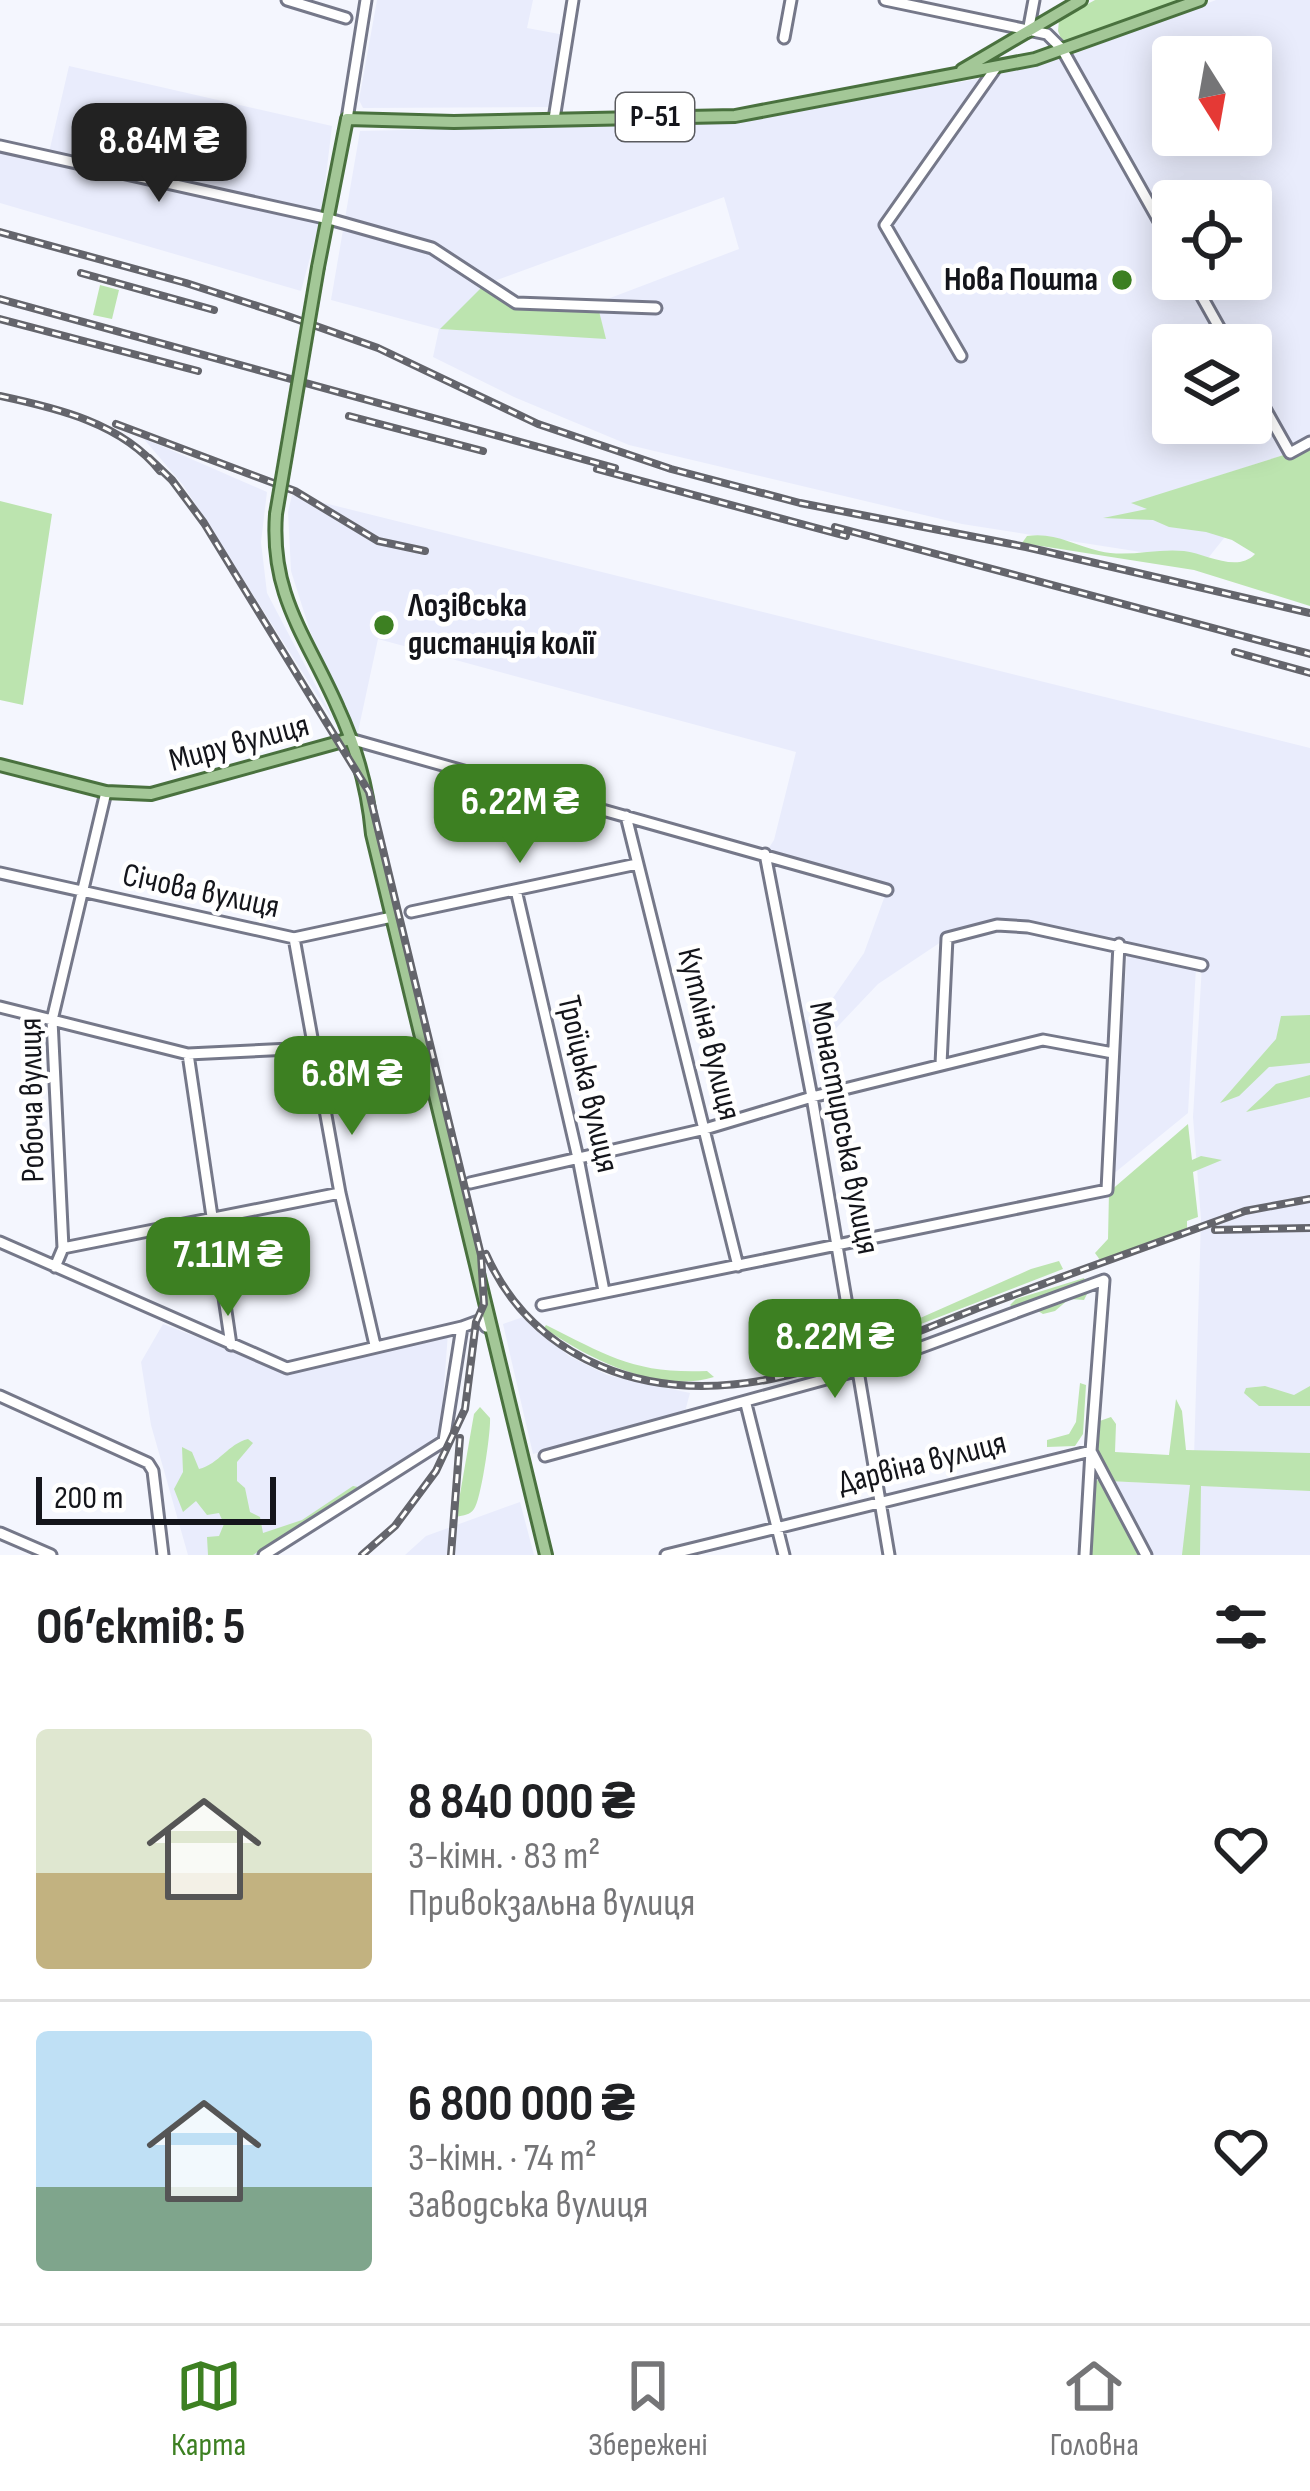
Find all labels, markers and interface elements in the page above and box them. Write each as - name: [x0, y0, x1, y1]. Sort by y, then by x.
- north arrow: [1152, 36, 1272, 156]
- map controls: [1152, 36, 1272, 444]
- road number: Р-51: [616, 93, 694, 141]
- pin: 8.84M ₴: [48, 103, 270, 205]
- text: 8.84M ₴: [99, 118, 219, 165]
- button: locate: [1152, 180, 1272, 300]
- place label: Нова Пошта: [944, 260, 1098, 300]
- marker: Нова Пошта: [1109, 267, 1135, 293]
- button: layers: [1152, 324, 1272, 444]
- place label: Лозівська дистанція колії: [407, 586, 597, 664]
- marker: Лозівська дистанція колії: [371, 612, 397, 638]
- street label: Миру вулиця: [165, 705, 313, 781]
- pin: 6.22M ₴: [409, 764, 631, 866]
- text: 6.22M ₴: [461, 779, 579, 826]
- street label: Січова вулиця: [119, 855, 283, 927]
- street label: Кутліна вулиця: [668, 944, 750, 1124]
- street label: Троїцька вулиця: [548, 992, 628, 1176]
- street label: Монастирська вулиця: [800, 998, 888, 1258]
- street label: Робоча вулиця: [11, 1017, 53, 1183]
- pin: 6.8M ₴: [254, 1036, 450, 1138]
- text: 6.8M ₴: [301, 1051, 403, 1098]
- pin: 7.11M ₴: [117, 1217, 339, 1319]
- text: 7.11M ₴: [173, 1232, 283, 1279]
- pin: 8.22M ₴: [724, 1299, 946, 1401]
- text: 8.22M ₴: [776, 1314, 894, 1361]
- street label: Дарвіна вулиця: [834, 1423, 1010, 1503]
- scale bar: [36, 1471, 276, 1524]
- text: 200 m: [54, 1478, 123, 1518]
- icon: filters: [1208, 1594, 1274, 1660]
- text: Об’єктів: 5: [36, 1597, 245, 1658]
- text: 8 840 000 ₴: [408, 1772, 636, 1833]
- icon: home: [132, 1777, 276, 1921]
- icon: heart: [1208, 1816, 1274, 1882]
- text: 3-кімн. · 83 m²: [408, 1833, 600, 1880]
- text: Привокзальна вулиця: [408, 1880, 695, 1927]
- text: 6 800 000 ₴: [408, 2074, 635, 2135]
- icon: home: [132, 2079, 276, 2223]
- icon: heart: [1208, 2118, 1274, 2184]
- text: 3-кімн. · 74 m²: [408, 2135, 597, 2182]
- text: Заводська вулиця: [408, 2182, 648, 2229]
- tab: Карта: [171, 2353, 246, 2465]
- tab: Збережені: [588, 2353, 708, 2465]
- tab: Головна: [1050, 2353, 1139, 2465]

